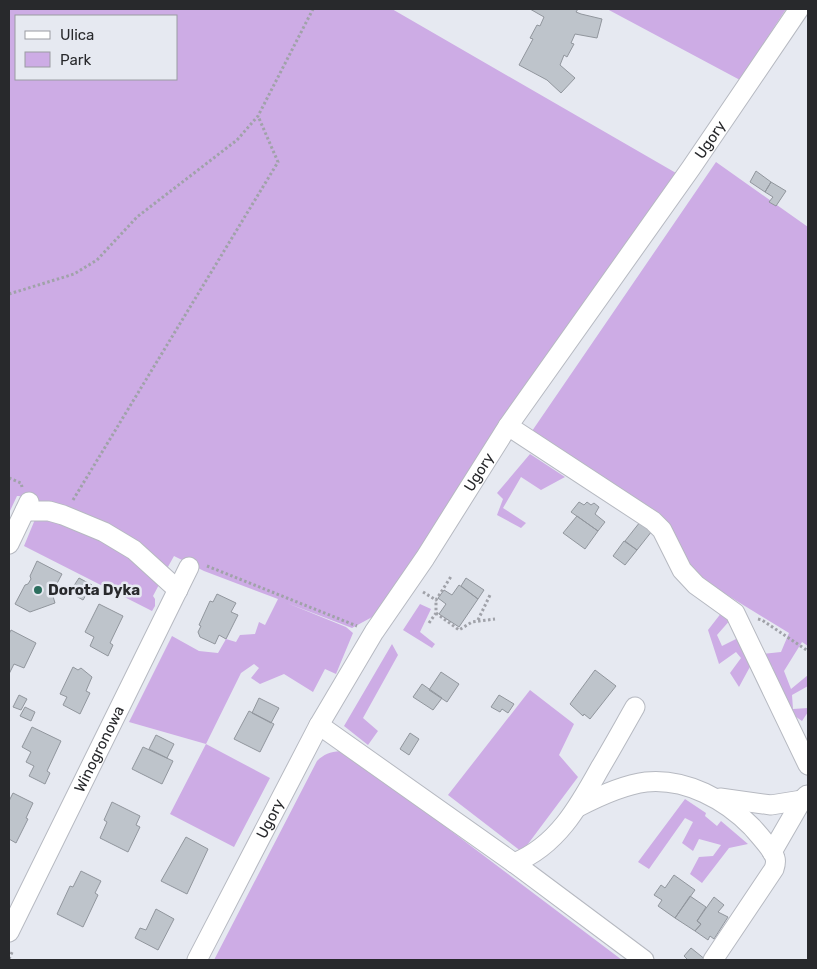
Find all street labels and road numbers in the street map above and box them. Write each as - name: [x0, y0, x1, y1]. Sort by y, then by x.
- street label: Ugory: [691, 117, 729, 162]
- street label: Ugory: [460, 450, 498, 495]
- street label: Winogronowa: [70, 703, 128, 795]
- street label: Ugory: [253, 796, 288, 842]

